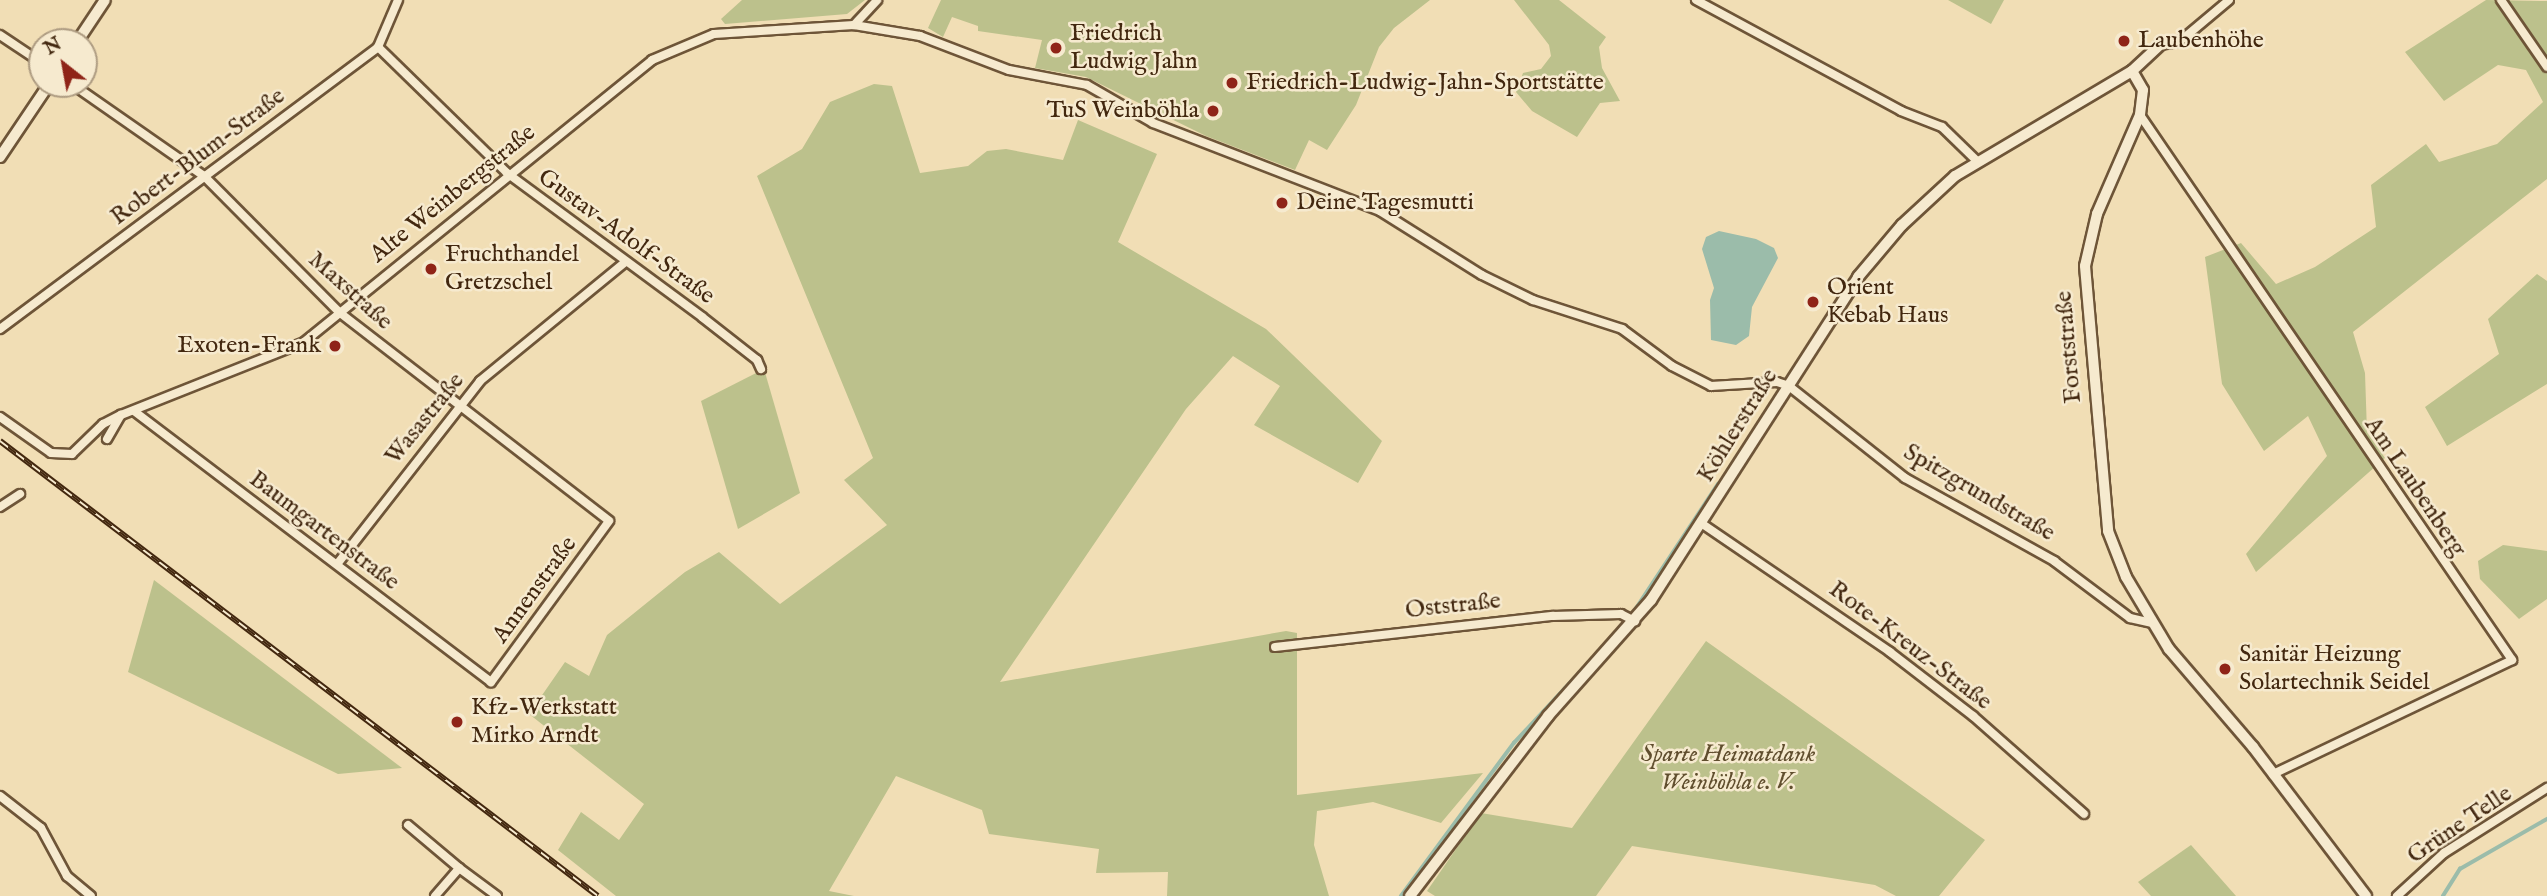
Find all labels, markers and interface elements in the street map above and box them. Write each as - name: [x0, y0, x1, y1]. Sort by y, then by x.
- place label: Friedrich Ludwig Jahn: [1070, 20, 1198, 76]
- place label: Laubenhöhe: [2138, 27, 2264, 55]
- north arrow: [28, 28, 98, 98]
- text: N: [40, 32, 66, 61]
- marker: Laubenhöhe: [2116, 33, 2132, 49]
- marker: Friedrich Ludwig Jahn: [1048, 40, 1064, 56]
- place label: Friedrich-Ludwig-Jahn-Sportstätte: [1246, 69, 1604, 97]
- marker: Friedrich-Ludwig-Jahn-Sportstätte: [1224, 75, 1240, 91]
- street label: Robert-Blum-Straße: [105, 82, 291, 232]
- place label: TuS Weinböhla: [1046, 97, 1199, 125]
- marker: TuS Weinböhla: [1205, 103, 1221, 119]
- street label: Alte Weinbergstraße: [365, 119, 541, 269]
- street label: Gustav-Adolf-Straße: [532, 163, 720, 311]
- place label: Deine Tagesmutti: [1296, 189, 1474, 217]
- marker: Deine Tagesmutti: [1274, 195, 1290, 211]
- place label: Fruchthandel Gretzschel: [445, 241, 579, 297]
- street label: Maxstraße: [302, 246, 398, 336]
- marker: Fruchthandel Gretzschel: [423, 261, 439, 277]
- place label: Orient Kebab Haus: [1827, 274, 1949, 330]
- street label: Forststraße: [2050, 290, 2088, 404]
- marker: Orient Kebab Haus: [1805, 294, 1821, 310]
- place label: Exoten-Frank: [177, 332, 321, 360]
- marker: Exoten-Frank: [327, 338, 343, 354]
- street label: Köhlerstraße: [1692, 364, 1784, 488]
- street label: Wasastraße: [379, 367, 471, 471]
- street label: Am Laubenberg: [2358, 412, 2472, 562]
- street label: Spitzgrundstraße: [1898, 438, 2060, 548]
- street label: Baumgartenstraße: [243, 465, 405, 597]
- street label: Annenstraße: [487, 531, 583, 649]
- street label: Rote-Kreuz-Straße: [1823, 575, 1997, 717]
- street label: Oststraße: [1404, 587, 1502, 625]
- place label: Sanitär Heizung Solartechnik Seidel: [2239, 641, 2430, 697]
- marker: Sanitär Heizung Solartechnik Seidel: [2217, 661, 2233, 677]
- place label: Kfz-Werkstatt Mirko Arndt: [471, 694, 617, 750]
- marker: Kfz-Werkstatt Mirko Arndt: [449, 714, 465, 730]
- park label: Sparte Heimatdank Weinböhla e. V.: [1641, 741, 1815, 797]
- street label: Grüne Telle: [2402, 780, 2518, 870]

